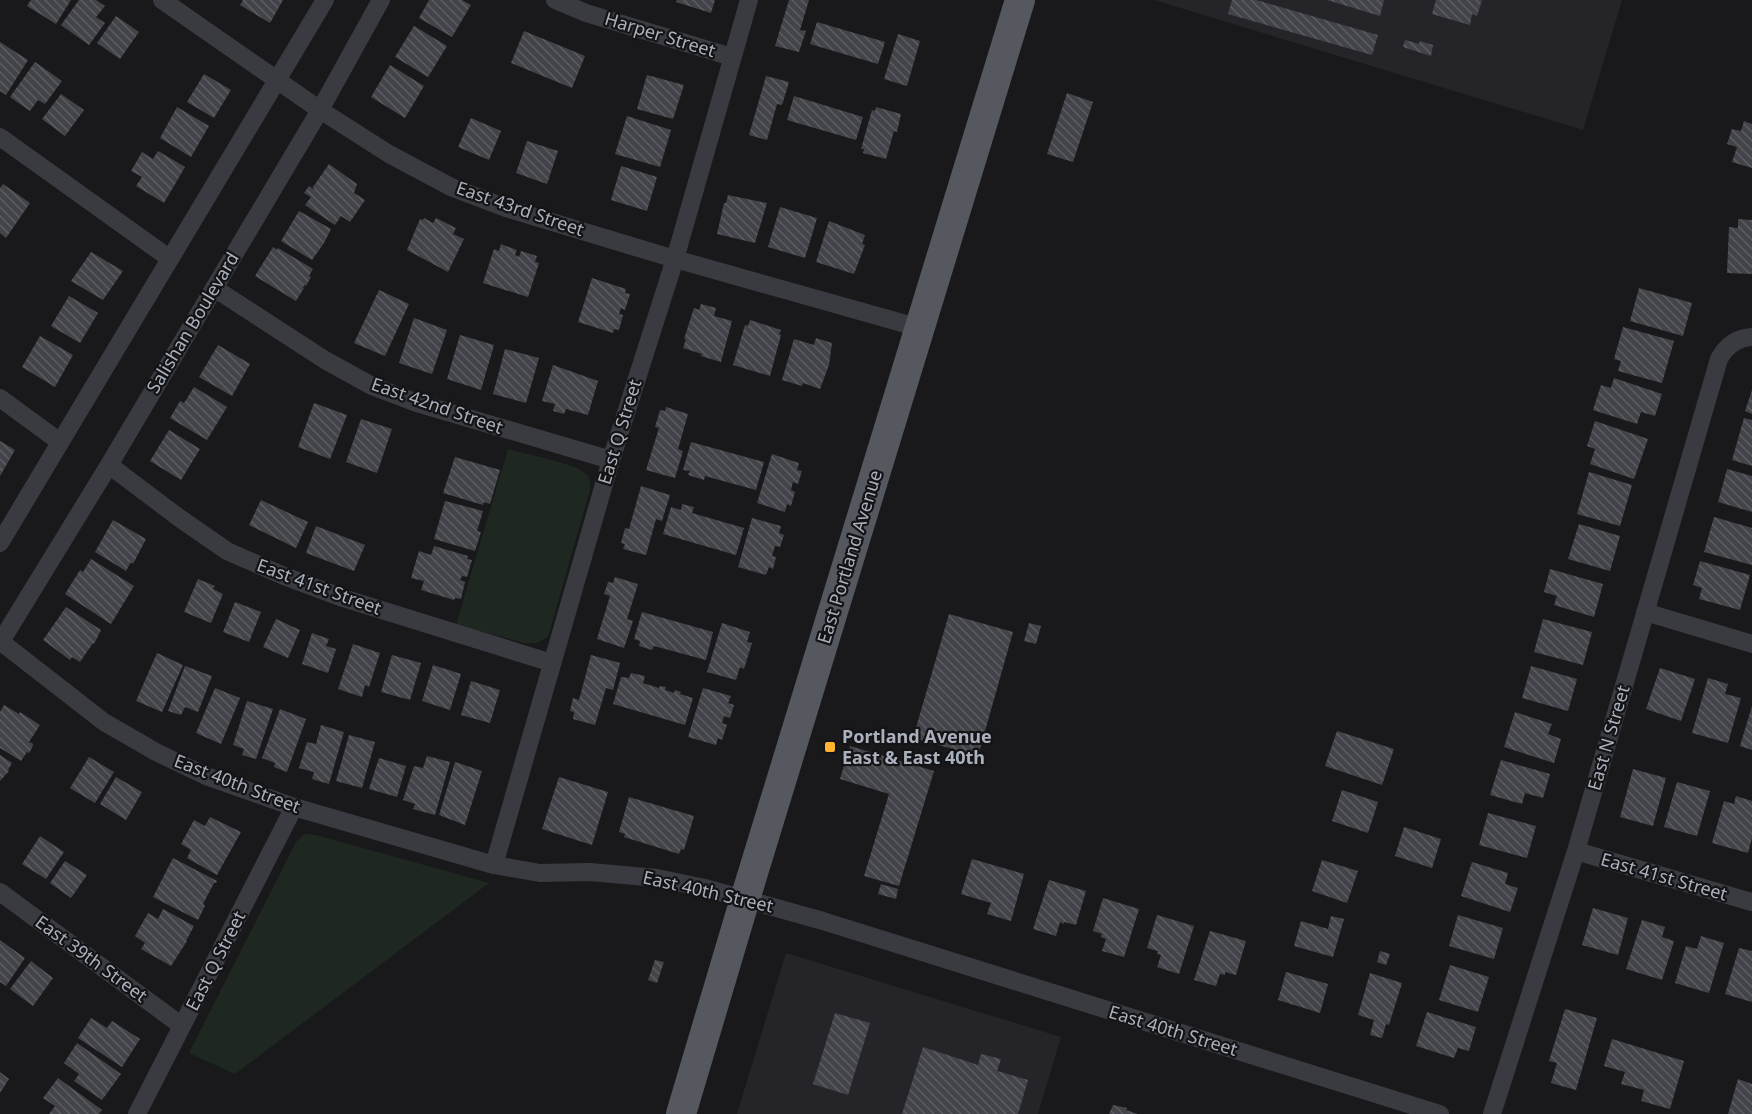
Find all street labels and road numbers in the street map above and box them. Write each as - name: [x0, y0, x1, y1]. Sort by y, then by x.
- street label: Harper Street: [602, 6, 719, 62]
- street label: East 43rd Street: [453, 175, 588, 241]
- street label: Salishan Boulevard: [141, 248, 244, 397]
- street label: East 42nd Street: [368, 371, 507, 439]
- street label: East Q Street: [592, 376, 647, 487]
- street label: East Portland Avenue: [811, 467, 887, 646]
- street label: East 41st Street: [254, 552, 385, 620]
- street label: East N Street: [1582, 682, 1635, 793]
- street label: East 40th Street: [171, 748, 304, 818]
- street label: East 41st Street: [1598, 847, 1731, 906]
- street label: East 40th Street: [641, 864, 776, 918]
- street label: East Q Street: [180, 906, 251, 1015]
- street label: East 39th Street: [31, 909, 153, 1007]
- street label: East 40th Street: [1106, 999, 1241, 1061]

